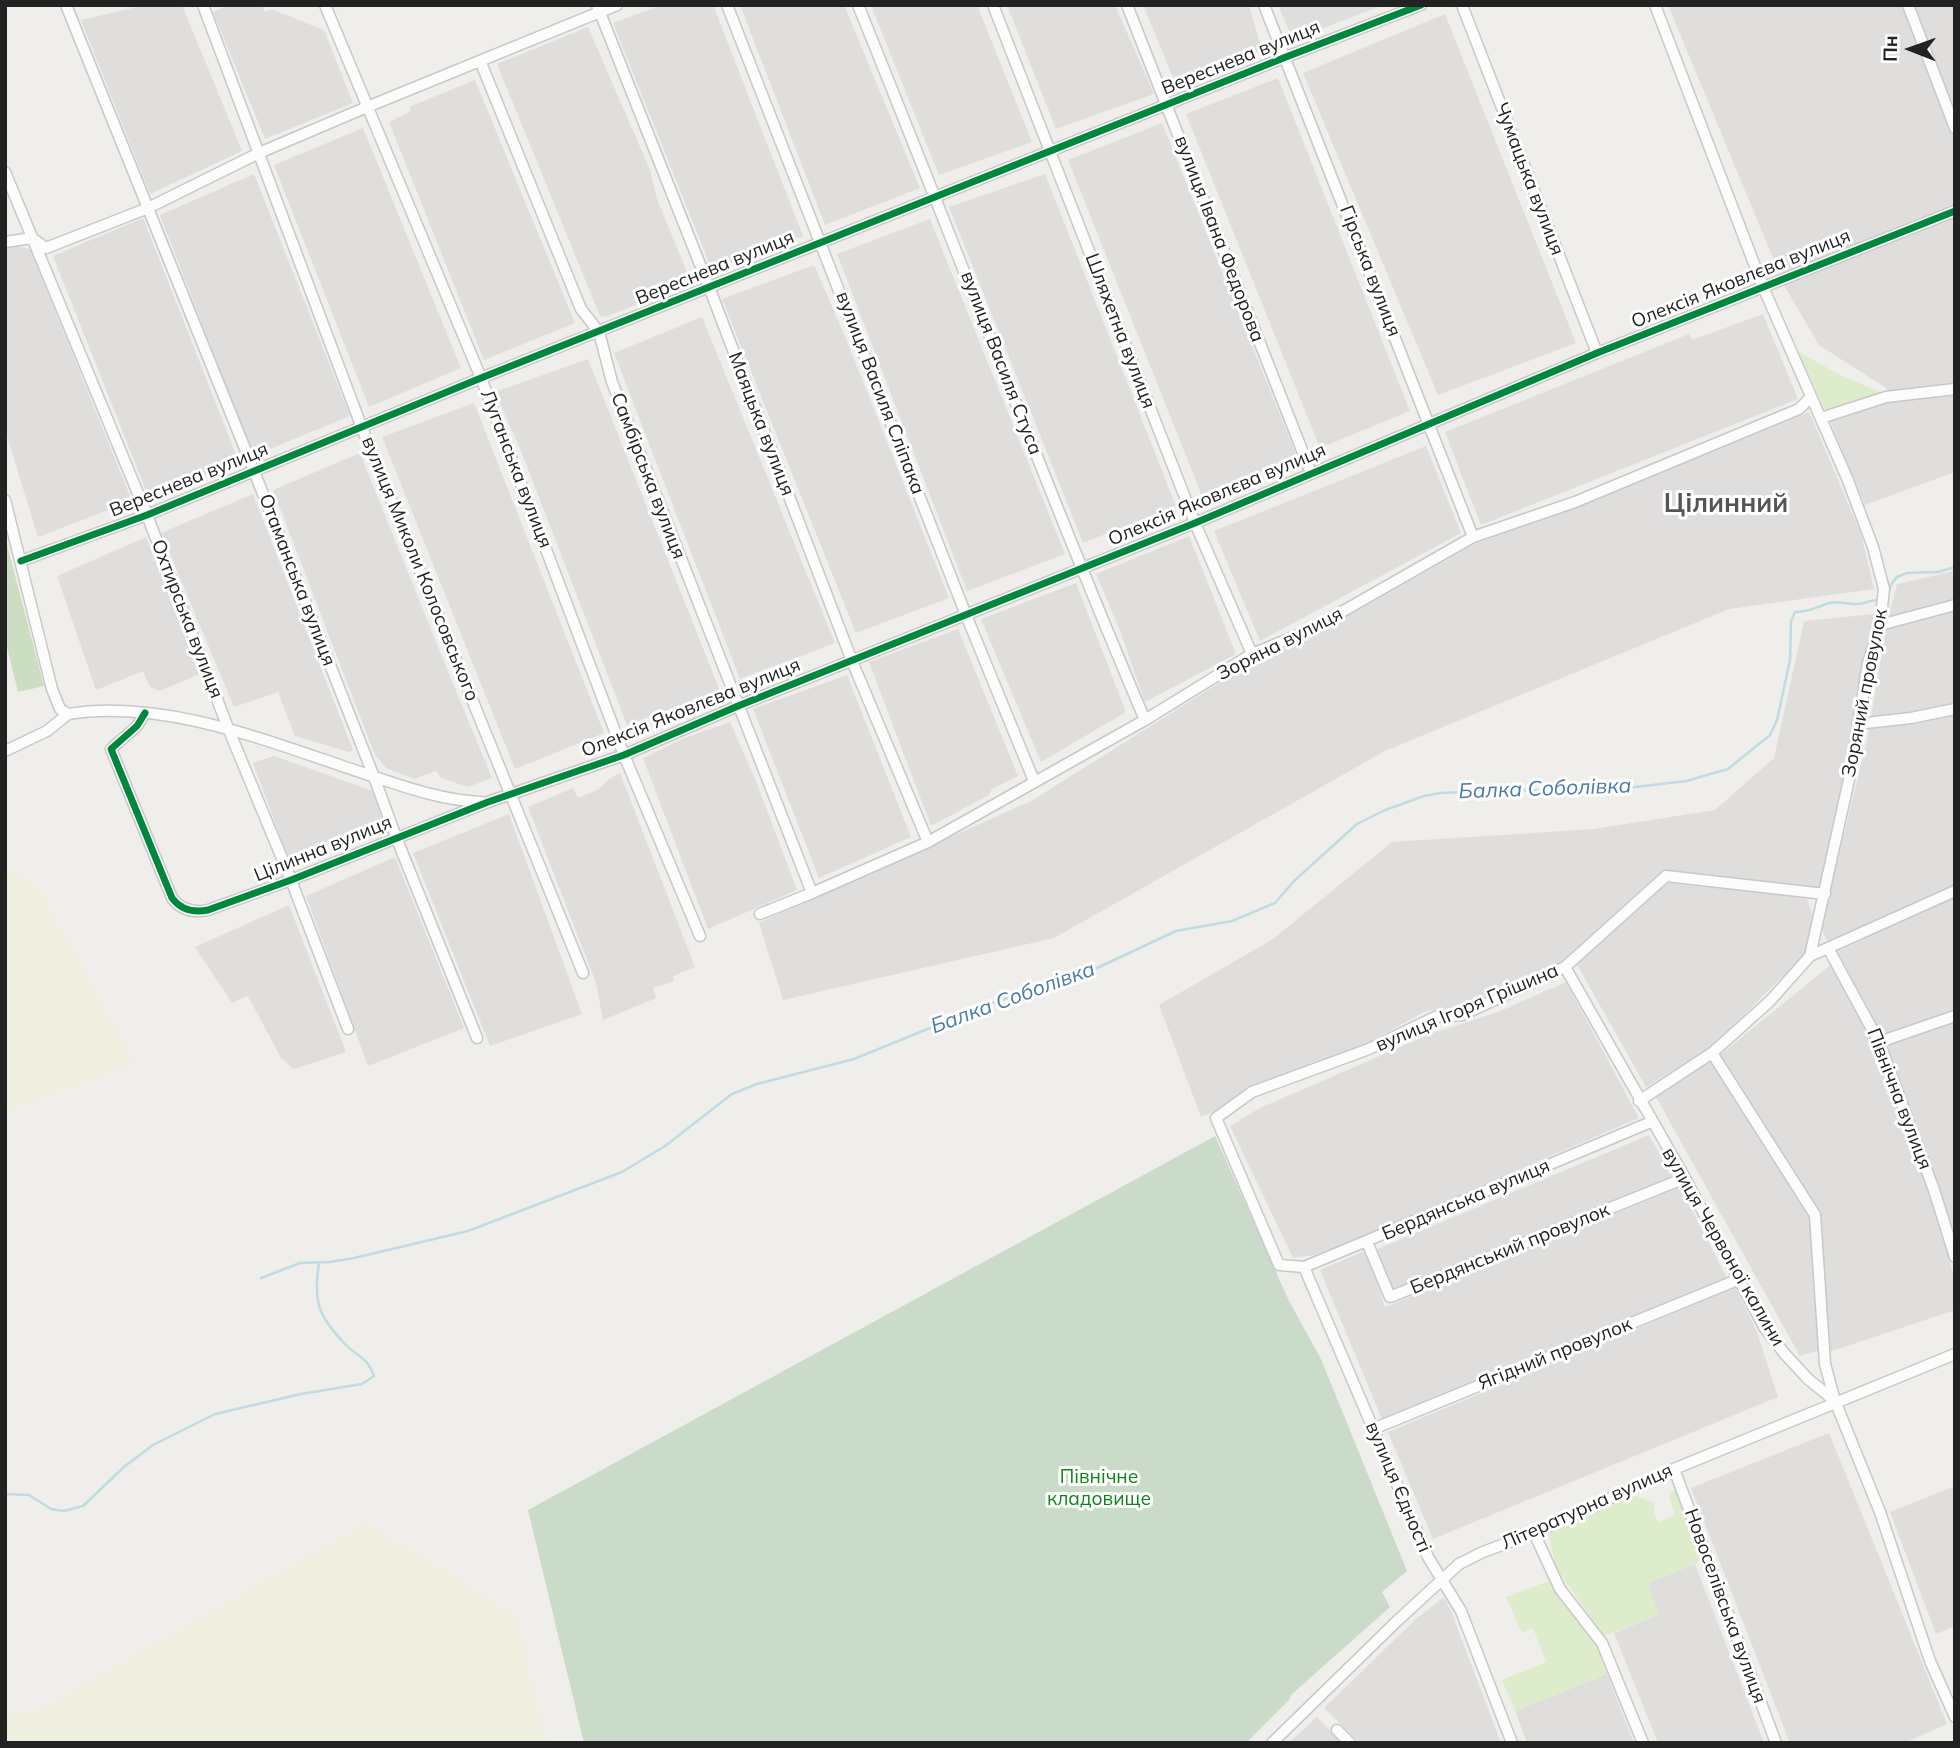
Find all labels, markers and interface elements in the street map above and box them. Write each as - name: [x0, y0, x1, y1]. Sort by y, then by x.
- north arrow: [1876, 14, 1946, 84]
- street label: Вереснева вулиця: [1158, 16, 1324, 100]
- text: Пн: [1878, 35, 1902, 62]
- street label: Чумацька вулиця: [1489, 100, 1569, 258]
- street label: вулиця Івана Федорова: [1169, 133, 1269, 345]
- street label: Гірська вулиця: [1335, 202, 1405, 340]
- street label: Олексія Яковлєва вулиця: [1628, 225, 1854, 333]
- street label: Вереснева вулиця: [632, 226, 798, 310]
- street label: Шляхетна вулиця: [1080, 250, 1160, 412]
- street label: вулиця Василя Стуса: [955, 268, 1047, 458]
- street label: вулиця Василя Сліпака: [831, 288, 929, 498]
- street label: Маяцька вулиця: [723, 349, 799, 499]
- street label: Луганська вулиця: [475, 387, 557, 551]
- street label: Самбірська вулиця: [606, 390, 690, 562]
- street label: вулиця Миколи Колосовського: [356, 433, 484, 705]
- street label: Вереснева вулиця: [106, 438, 272, 522]
- street label: Олексія Яковлєва вулиця: [1105, 439, 1329, 551]
- district label: Цілинний: [1664, 488, 1788, 520]
- street label: Отаманська вулиця: [254, 491, 340, 669]
- street label: Охтирська вулиця: [146, 536, 228, 702]
- street label: Зоряна вулиця: [1213, 602, 1347, 686]
- street label: Зоряний провулок: [1837, 607, 1893, 779]
- street label: Олексія Яковлєва вулиця: [578, 654, 804, 762]
- water label: Балка Соболівка: [1458, 773, 1632, 805]
- street label: Цілинна вулиця: [251, 811, 395, 887]
- water label: Балка Соболівка: [927, 957, 1099, 1039]
- street label: вулиця Ігоря Грішина: [1372, 959, 1562, 1057]
- street label: Північна вулиця: [1862, 1025, 1936, 1173]
- street label: вулиця Червоної калини: [1657, 1144, 1789, 1350]
- street label: Бердянська вулиця: [1379, 1154, 1553, 1246]
- street label: Бердянський провулок: [1407, 1199, 1613, 1299]
- street label: Ягідний провулок: [1475, 1313, 1635, 1395]
- street label: вулиця Єдності: [1360, 1418, 1436, 1556]
- street label: Літературна вулиця: [1498, 1459, 1676, 1555]
- park label: Північне кладовище: [1047, 1466, 1151, 1510]
- street label: Новоселівська вулиця: [1679, 1506, 1771, 1706]

